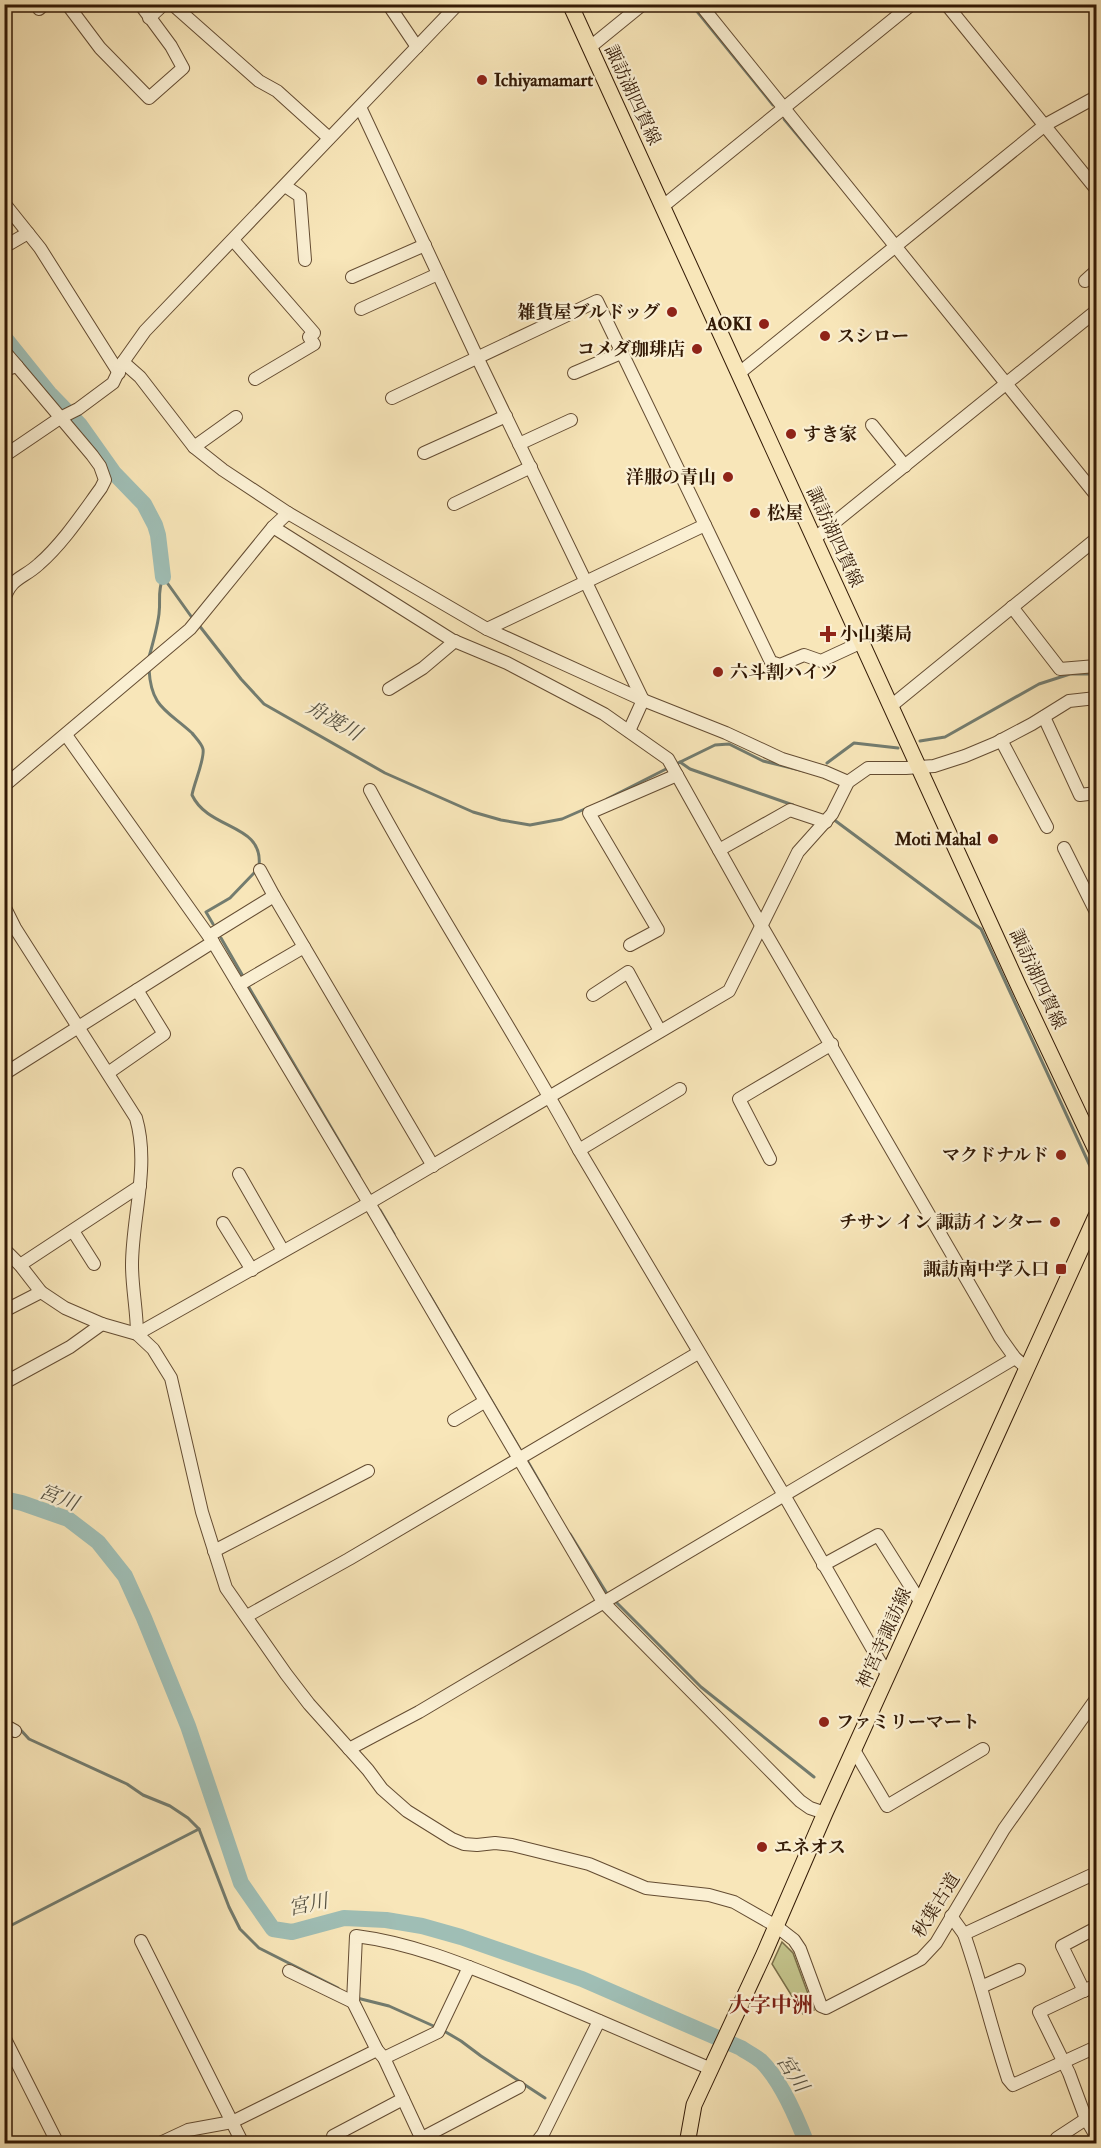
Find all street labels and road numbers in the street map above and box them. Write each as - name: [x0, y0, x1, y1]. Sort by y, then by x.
- street label: 諏訪湖四賀線: [599, 41, 666, 149]
- street label: 諏訪湖四賀線: [801, 483, 868, 591]
- street label: 諏訪湖四賀線: [1004, 925, 1071, 1033]
- street label: 神宮寺諏訪線: [852, 1584, 917, 1692]
- street label: 秋葉古道: [908, 1869, 965, 1942]

